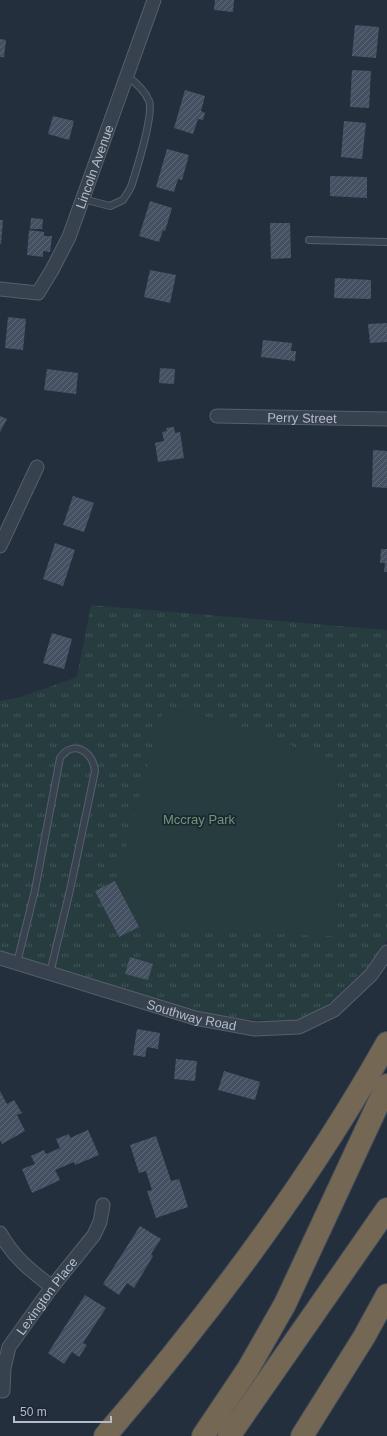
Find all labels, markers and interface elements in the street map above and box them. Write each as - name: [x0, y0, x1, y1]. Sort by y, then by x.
- street label: Lincoln Avenue: [73, 123, 117, 211]
- street label: Perry Street: [267, 410, 337, 426]
- park label: Mccray Park: [163, 812, 236, 827]
- street label: Southway Road: [145, 997, 237, 1033]
- street label: Lexington Place: [13, 1255, 81, 1338]
- scale bar: [14, 1398, 111, 1424]
- text: 50 m: [20, 1405, 47, 1419]

